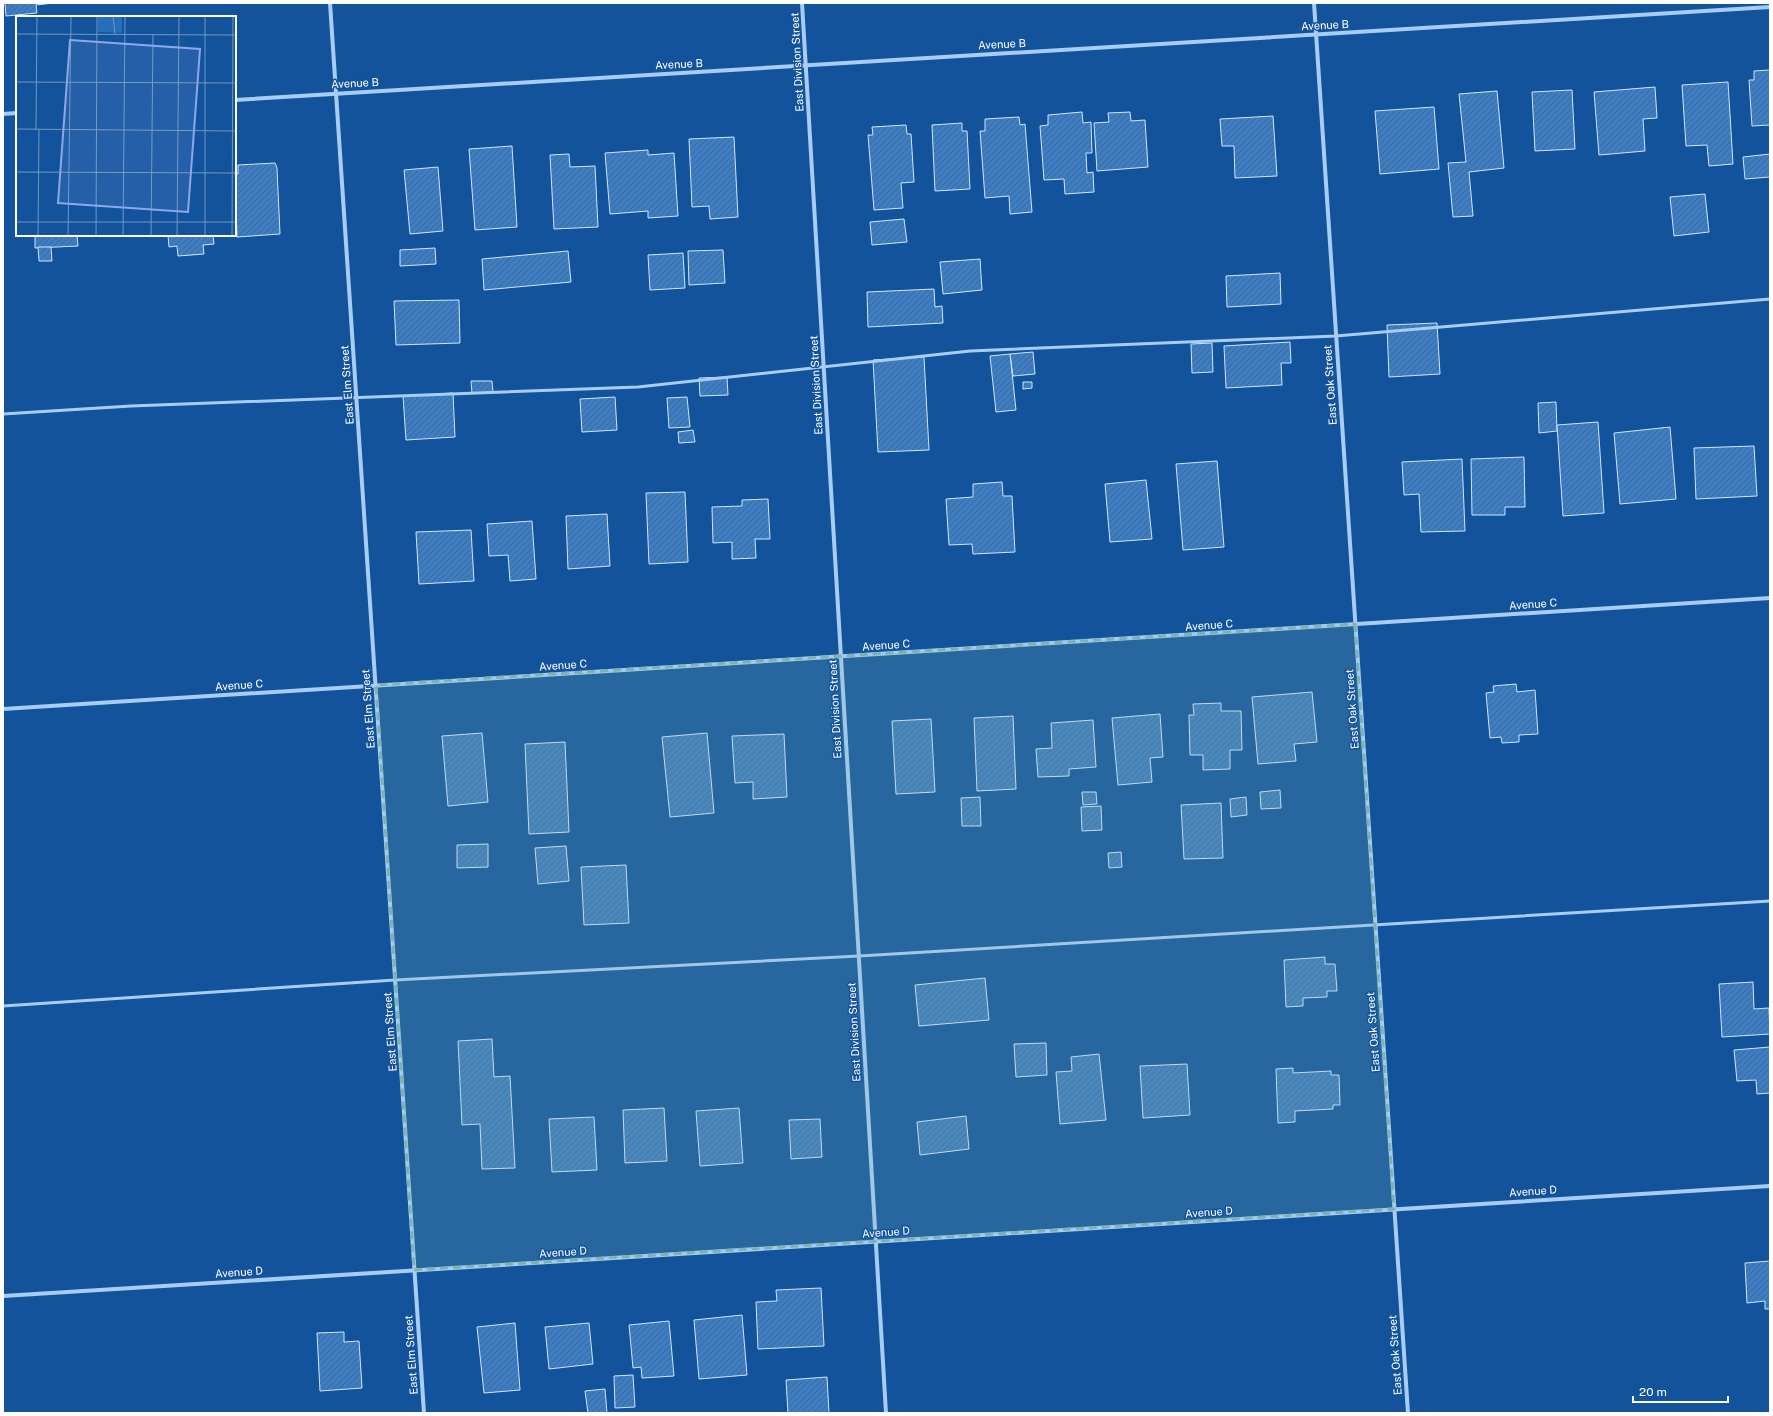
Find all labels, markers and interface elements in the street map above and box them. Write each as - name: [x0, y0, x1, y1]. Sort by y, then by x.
- street label: East Division Street: [788, 12, 806, 112]
- inset map: [16, 16, 236, 236]
- street label: Avenue B: [1301, 18, 1349, 32]
- street label: Avenue B: [978, 37, 1026, 51]
- street label: Avenue B: [655, 57, 703, 71]
- street label: Avenue B: [331, 76, 379, 90]
- street label: East Division Street: [807, 335, 825, 435]
- street label: East Elm Street: [338, 345, 356, 425]
- street label: East Oak Street: [1321, 345, 1339, 425]
- street label: Avenue C: [1509, 596, 1557, 612]
- street label: Avenue C: [1185, 617, 1233, 633]
- street label: Avenue C: [862, 637, 910, 653]
- street label: Avenue C: [539, 657, 587, 673]
- street label: East Division Street: [826, 659, 844, 759]
- street label: East Elm Street: [359, 669, 377, 749]
- street label: East Oak Street: [1343, 669, 1361, 749]
- street label: Avenue C: [215, 677, 263, 693]
- street label: East Division Street: [845, 982, 863, 1082]
- street label: East Elm Street: [381, 992, 399, 1072]
- street label: East Oak Street: [1364, 992, 1382, 1072]
- street label: Avenue D: [1509, 1183, 1558, 1199]
- street label: Avenue D: [1185, 1204, 1234, 1220]
- street label: Avenue D: [862, 1224, 911, 1240]
- street label: Avenue D: [539, 1244, 588, 1260]
- street label: Avenue D: [215, 1264, 264, 1280]
- street label: East Elm Street: [402, 1315, 420, 1395]
- street label: East Oak Street: [1386, 1315, 1404, 1395]
- scale bar: [1633, 1378, 1728, 1404]
- text: 20 m: [1639, 1385, 1667, 1399]

